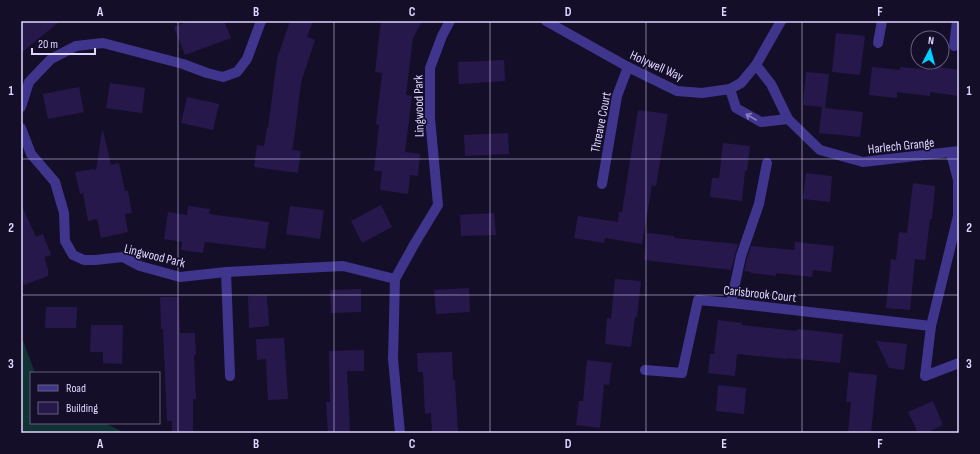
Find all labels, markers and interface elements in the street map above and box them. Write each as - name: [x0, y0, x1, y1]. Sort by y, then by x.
- text: A: [96, 4, 104, 20]
- text: B: [253, 4, 259, 20]
- text: C: [409, 4, 416, 20]
- text: D: [565, 4, 572, 20]
- text: E: [721, 4, 727, 20]
- text: F: [877, 4, 883, 20]
- scale bar: [32, 30, 95, 56]
- north arrow: [910, 30, 950, 70]
- text: N: [927, 34, 935, 47]
- text: 20 m: [38, 37, 58, 52]
- street label: Holywell Way: [627, 47, 686, 85]
- street label: Lingwood Park: [410, 75, 428, 137]
- text: 1: [8, 83, 14, 99]
- text: 1: [966, 83, 972, 99]
- street label: Threave Court: [587, 90, 615, 154]
- one-way arrow: [745, 112, 757, 120]
- street label: Harlech Grange: [867, 135, 935, 157]
- text: 2: [8, 220, 14, 236]
- text: 2: [966, 220, 972, 236]
- street label: Lingwood Park: [123, 241, 187, 271]
- street label: Carisbrook Court: [723, 282, 797, 306]
- text: 3: [8, 356, 14, 372]
- text: 3: [966, 356, 972, 372]
- legend: [30, 372, 160, 424]
- text: Road: [66, 381, 86, 396]
- text: Building: [66, 401, 98, 416]
- text: A: [96, 436, 104, 452]
- text: B: [253, 436, 259, 452]
- text: C: [409, 436, 416, 452]
- text: D: [565, 436, 572, 452]
- text: E: [721, 436, 727, 452]
- text: F: [877, 436, 883, 452]

